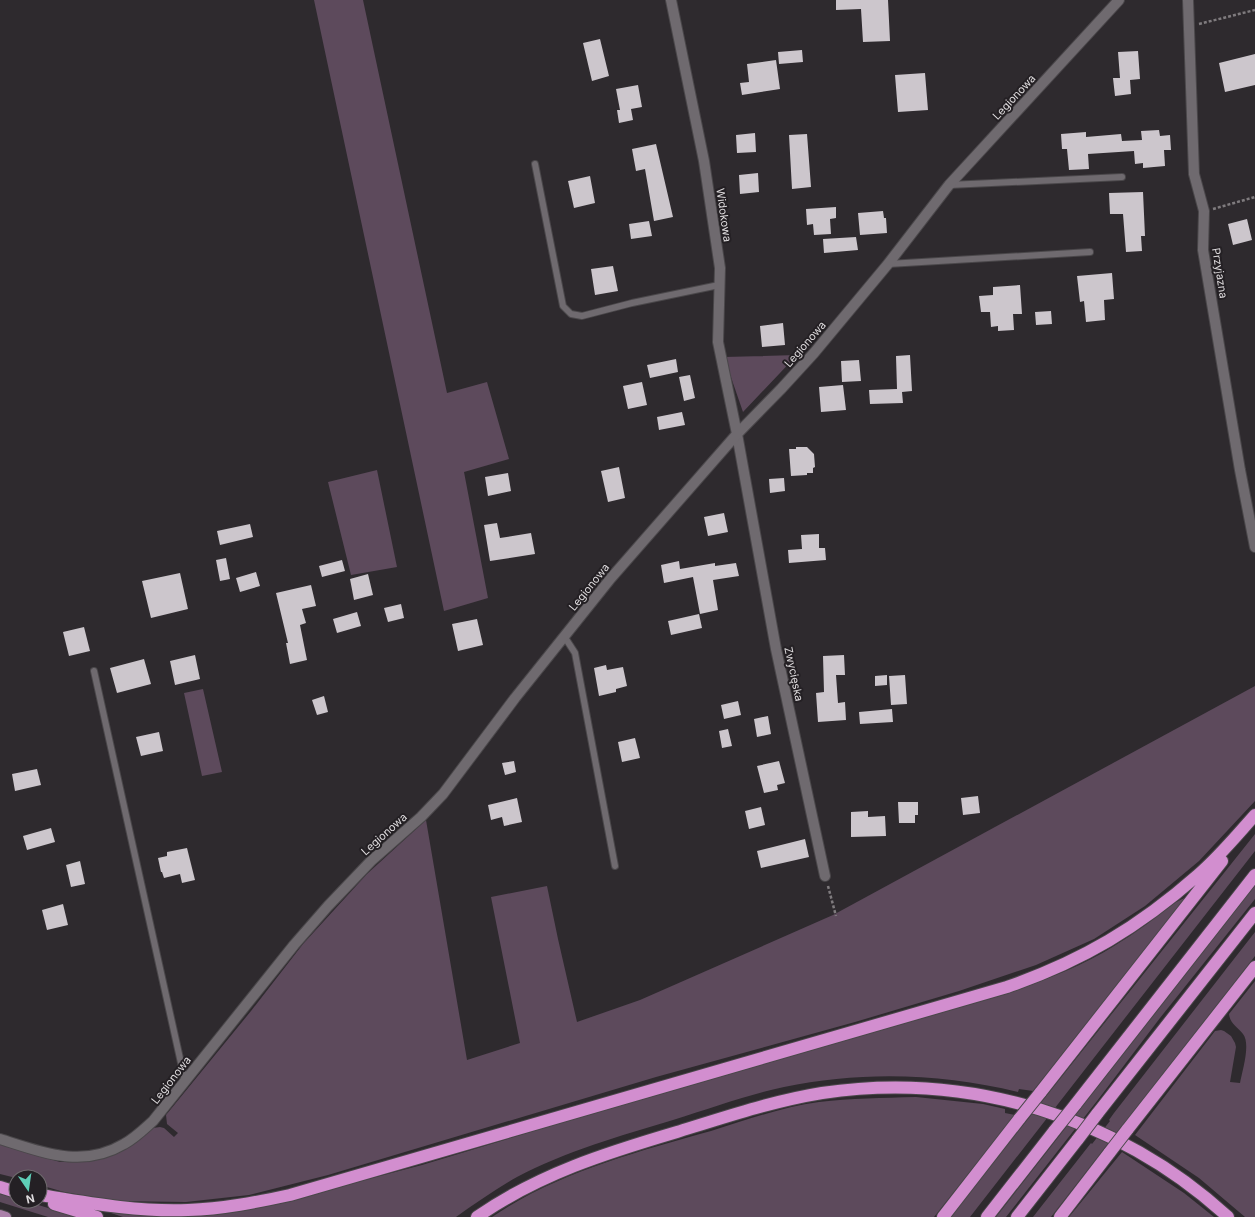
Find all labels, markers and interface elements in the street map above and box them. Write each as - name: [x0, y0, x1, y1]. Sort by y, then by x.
- street label: Legionowa: [990, 71, 1038, 123]
- street label: Widokowa: [713, 187, 735, 243]
- street label: Przyjazna: [1209, 247, 1231, 299]
- street label: Legionowa: [781, 318, 829, 370]
- street label: Legionowa: [566, 561, 612, 613]
- street label: Zwycięska: [781, 646, 807, 702]
- street label: Legionowa: [358, 810, 410, 858]
- street label: Legionowa: [148, 1053, 194, 1107]
- north arrow: [8, 1169, 48, 1209]
- text: N: [25, 1191, 36, 1207]

